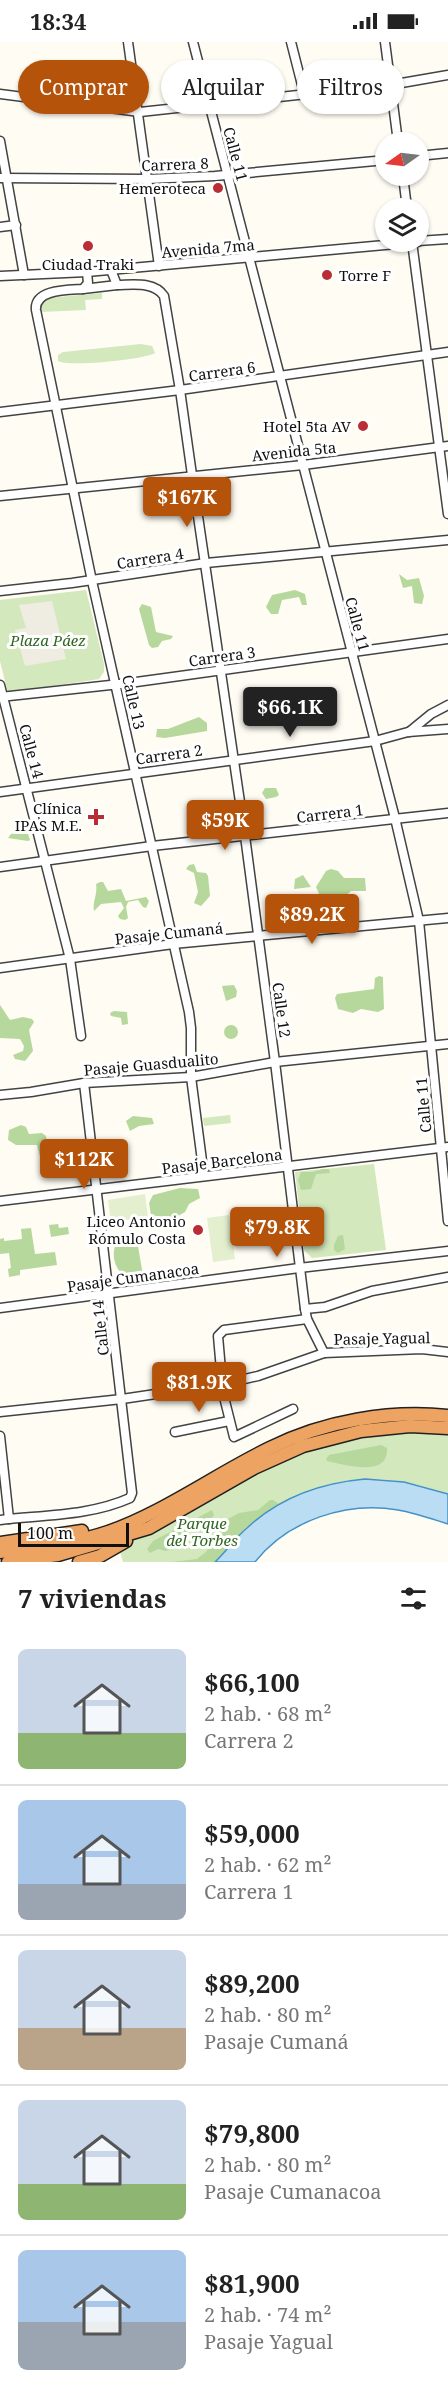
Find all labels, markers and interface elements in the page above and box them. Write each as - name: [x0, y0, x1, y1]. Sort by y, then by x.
- text: 18:34: [30, 6, 86, 36]
- chip: Comprar: [18, 60, 149, 114]
- chip: Alquilar: [161, 60, 285, 114]
- chip: Filtros: [297, 60, 404, 114]
- street label: Calle 11: [219, 125, 253, 183]
- north arrow: [375, 132, 429, 186]
- map controls: [375, 132, 429, 252]
- street label: Carrera 8: [141, 153, 209, 175]
- place label: Hemeroteca: [119, 178, 206, 198]
- marker: Hemeroteca: [211, 181, 225, 195]
- button: layers: [375, 198, 429, 252]
- street label: Avenida 7ma: [161, 234, 255, 262]
- marker: Ciudad Traki: [81, 239, 95, 253]
- place label: Ciudad Traki: [42, 254, 134, 274]
- place label: Torre F: [339, 265, 391, 285]
- marker: Torre F: [320, 268, 334, 282]
- street label: Carrera 6: [187, 356, 257, 386]
- place label: Hotel 5ta AV: [263, 416, 352, 436]
- marker: Hotel 5ta AV: [356, 419, 370, 433]
- street label: Avenida 5ta: [251, 437, 337, 465]
- pin: $167K: [145, 477, 229, 528]
- text: $167K: [157, 483, 217, 510]
- street label: Carrera 4: [115, 543, 185, 573]
- street label: Calle 11: [341, 595, 375, 653]
- park label: Plaza Páez: [9, 630, 86, 650]
- street label: Carrera 3: [187, 641, 257, 671]
- street label: Calle 13: [118, 673, 150, 731]
- pin: $66.1K: [241, 687, 339, 738]
- text: $66.1K: [257, 693, 323, 720]
- street label: Calle 14: [15, 722, 49, 781]
- street label: Carrera 2: [134, 739, 204, 769]
- place label: Clínica IPAS M.E.: [15, 798, 82, 835]
- street label: Carrera 1: [295, 799, 365, 827]
- pin: $59K: [189, 800, 261, 851]
- text: $59K: [201, 806, 249, 833]
- marker: Clínica IPAS M.E.: [87, 808, 105, 826]
- pin: $89.2K: [263, 894, 361, 945]
- text: $89.2K: [279, 900, 345, 927]
- street label: Pasaje Cumaná: [114, 917, 224, 949]
- street label: Calle 12: [268, 981, 296, 1039]
- street label: Pasaje Guasdualito: [83, 1048, 219, 1080]
- street label: Calle 11: [411, 1076, 435, 1134]
- pin: $112K: [42, 1139, 126, 1190]
- street label: Pasaje Barcelona: [161, 1144, 283, 1178]
- text: $112K: [54, 1145, 114, 1172]
- pin: $79.8K: [228, 1207, 326, 1258]
- place label: Liceo Antonio Rómulo Costa: [87, 1211, 186, 1248]
- text: $79.8K: [244, 1213, 310, 1240]
- marker: Liceo Antonio Rómulo Costa: [191, 1223, 205, 1237]
- street label: Pasaje Cumanacoa: [66, 1258, 200, 1296]
- street label: Calle 14: [87, 1299, 113, 1357]
- street label: Pasaje Yagual: [333, 1327, 431, 1349]
- pin: $81.9K: [150, 1362, 248, 1413]
- text: $81.9K: [166, 1368, 232, 1395]
- park label: Parque del Torbes: [166, 1513, 238, 1550]
- scale bar: [18, 1520, 129, 1548]
- text: 100 m: [27, 1522, 73, 1544]
- text: 7 viviendas: [18, 1580, 166, 1616]
- icon: filters: [397, 1582, 430, 1615]
- text: $66,100: [204, 1664, 300, 1700]
- icon: home: [66, 1673, 138, 1745]
- text: 2 hab. · 68 m²: [204, 1700, 331, 1727]
- text: Carrera 2: [204, 1727, 294, 1754]
- text: $59,000: [204, 1815, 300, 1851]
- icon: home: [66, 1824, 138, 1896]
- text: 2 hab. · 62 m²: [204, 1851, 331, 1878]
- text: Carrera 1: [204, 1878, 294, 1905]
- text: $89,200: [204, 1965, 300, 2001]
- icon: home: [66, 1974, 138, 2046]
- text: 2 hab. · 80 m²: [204, 2001, 331, 2028]
- text: Pasaje Cumaná: [204, 2028, 349, 2055]
- text: $79,800: [204, 2115, 300, 2151]
- icon: home: [66, 2124, 138, 2196]
- text: 2 hab. · 80 m²: [204, 2151, 331, 2178]
- text: Pasaje Cumanacoa: [204, 2178, 381, 2205]
- text: $81,900: [204, 2265, 300, 2301]
- icon: home: [66, 2274, 138, 2346]
- text: 2 hab. · 74 m²: [204, 2301, 331, 2328]
- text: Pasaje Yagual: [204, 2328, 333, 2355]

